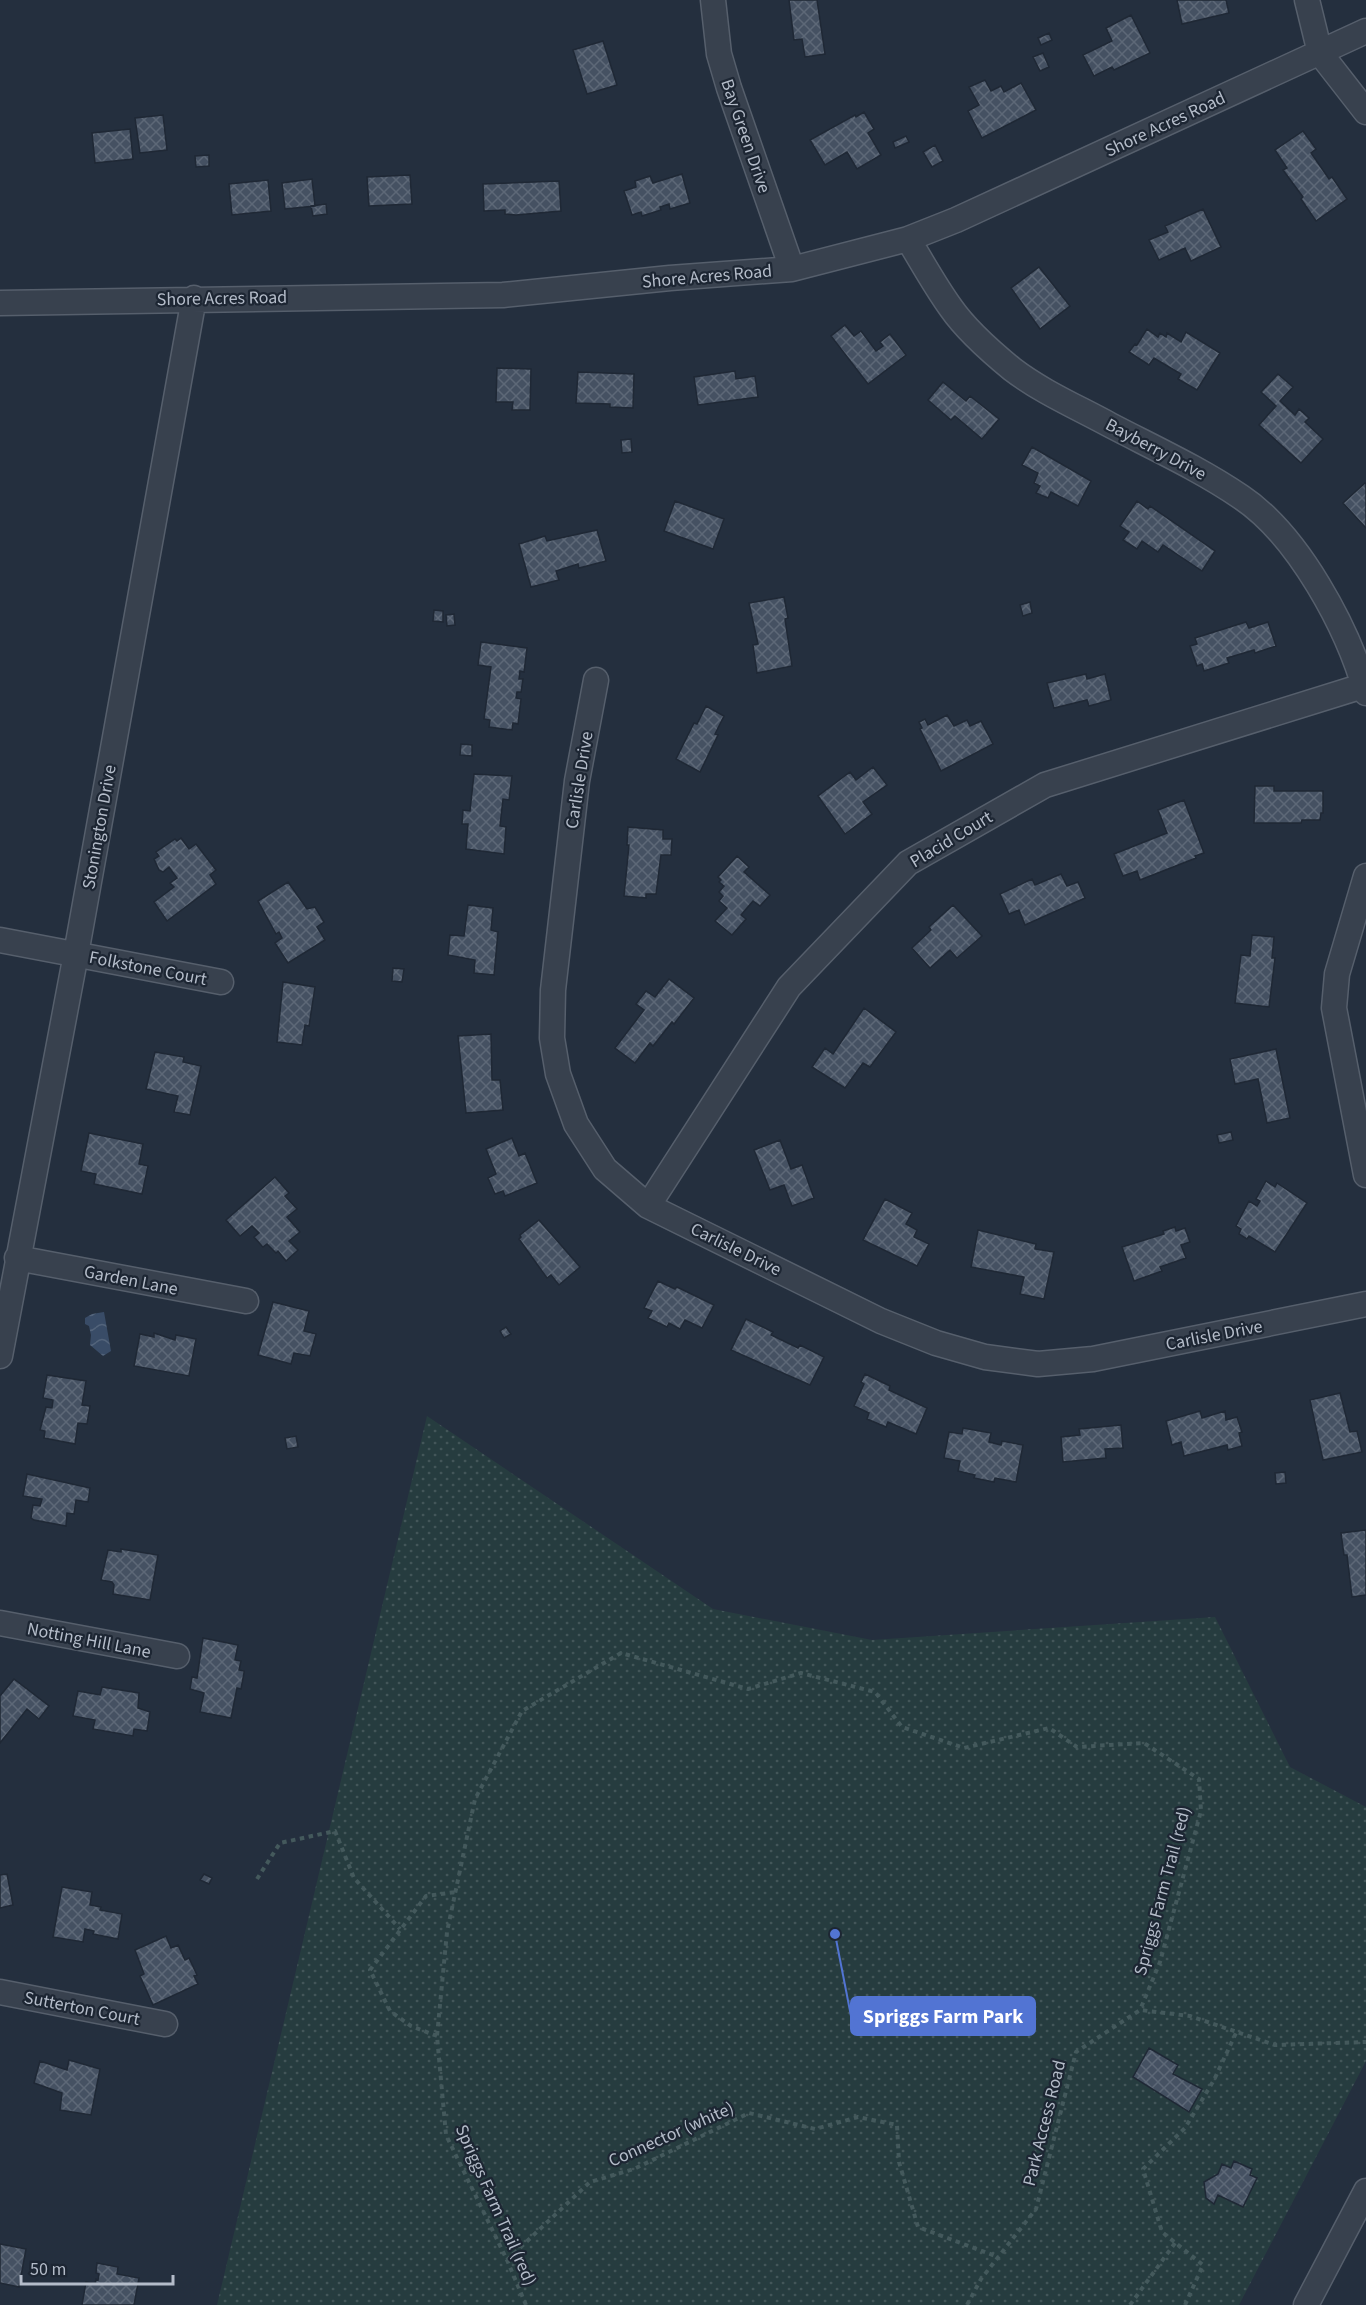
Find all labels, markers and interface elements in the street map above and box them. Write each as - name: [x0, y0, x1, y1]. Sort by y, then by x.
- street label: Bay Green Drive: [714, 76, 777, 197]
- street label: Shore Acres Road: [1101, 86, 1230, 163]
- street label: Shore Acres Road: [641, 258, 773, 295]
- street label: Shore Acres Road: [157, 285, 287, 312]
- street label: Bayberry Drive: [1101, 412, 1211, 487]
- street label: Carlisle Drive: [559, 730, 600, 831]
- street label: Stonington Drive: [76, 763, 123, 891]
- street label: Placid Court: [905, 805, 997, 874]
- street label: Folkstone Court: [87, 945, 209, 992]
- street label: Carlisle Drive: [686, 1217, 785, 1282]
- street label: Garden Lane: [82, 1259, 180, 1302]
- street label: Carlisle Drive: [1163, 1314, 1265, 1357]
- street label: Notting Hill Lane: [25, 1616, 153, 1665]
- street label: Spriggs Farm Trail (red): [1128, 1804, 1197, 1978]
- street label: Sutterton Court: [22, 1985, 142, 2032]
- callout: Spriggs Farm Park: [851, 1997, 1035, 2035]
- text: Spriggs Farm Park: [863, 2003, 1023, 2031]
- street label: Park Access Road: [1017, 2058, 1072, 2189]
- street label: Connector (white): [604, 2096, 738, 2173]
- street label: Spriggs Farm Trail (red): [449, 2121, 542, 2290]
- scale bar: [21, 2248, 172, 2286]
- text: 50 m: [30, 2257, 66, 2282]

